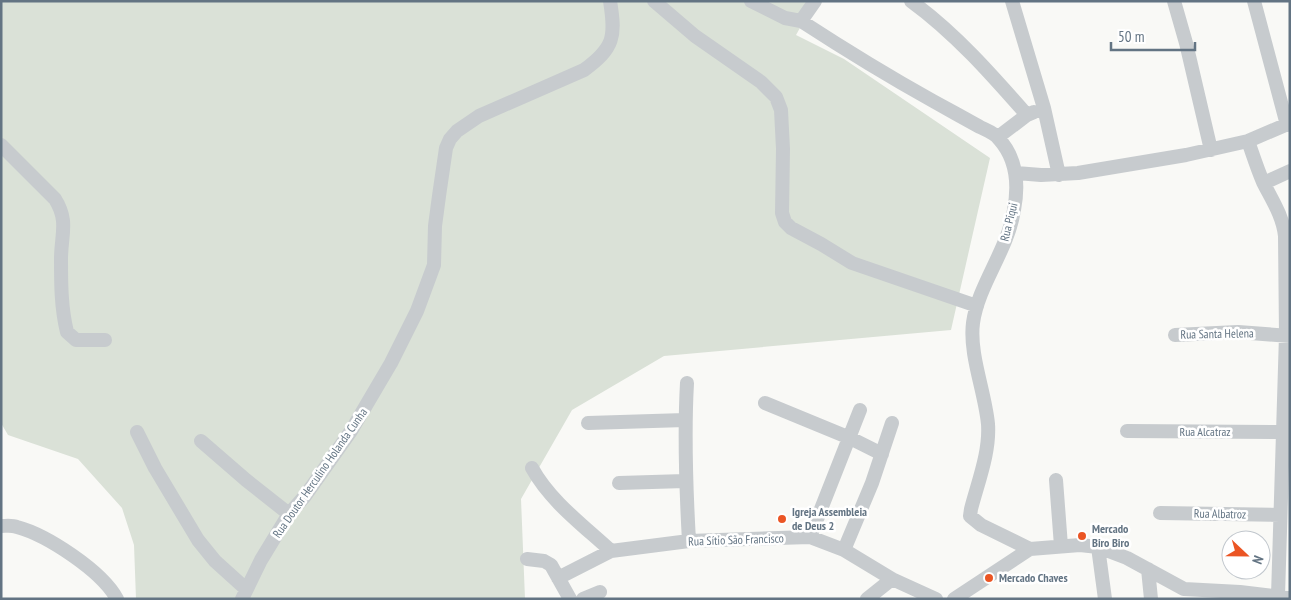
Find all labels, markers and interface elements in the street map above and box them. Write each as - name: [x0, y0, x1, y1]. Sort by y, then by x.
- scale bar: [1111, 20, 1195, 52]
- text: 50 m: [1118, 27, 1144, 46]
- street label: Rua Piqui: [996, 201, 1021, 243]
- street label: Rua Santa Helena: [1180, 325, 1254, 342]
- street label: Rua Doutor Herculino Holanda Cunha: [269, 405, 370, 540]
- street label: Rua Alcatraz: [1179, 424, 1231, 439]
- place label: Igreja Assembleia de Deus 2: [792, 504, 867, 533]
- street label: Rua Albatroz: [1194, 506, 1246, 521]
- marker: Igreja Assembleia de Deus 2: [776, 513, 788, 525]
- place label: Mercado Biro Biro: [1092, 521, 1130, 550]
- street label: Rua Sítio São Francisco: [688, 530, 784, 549]
- marker: Mercado Biro Biro: [1076, 530, 1088, 542]
- north arrow: [1221, 530, 1271, 580]
- text: N: [1248, 553, 1268, 567]
- place label: Mercado Chaves: [999, 570, 1068, 585]
- marker: Mercado Chaves: [983, 572, 995, 584]

